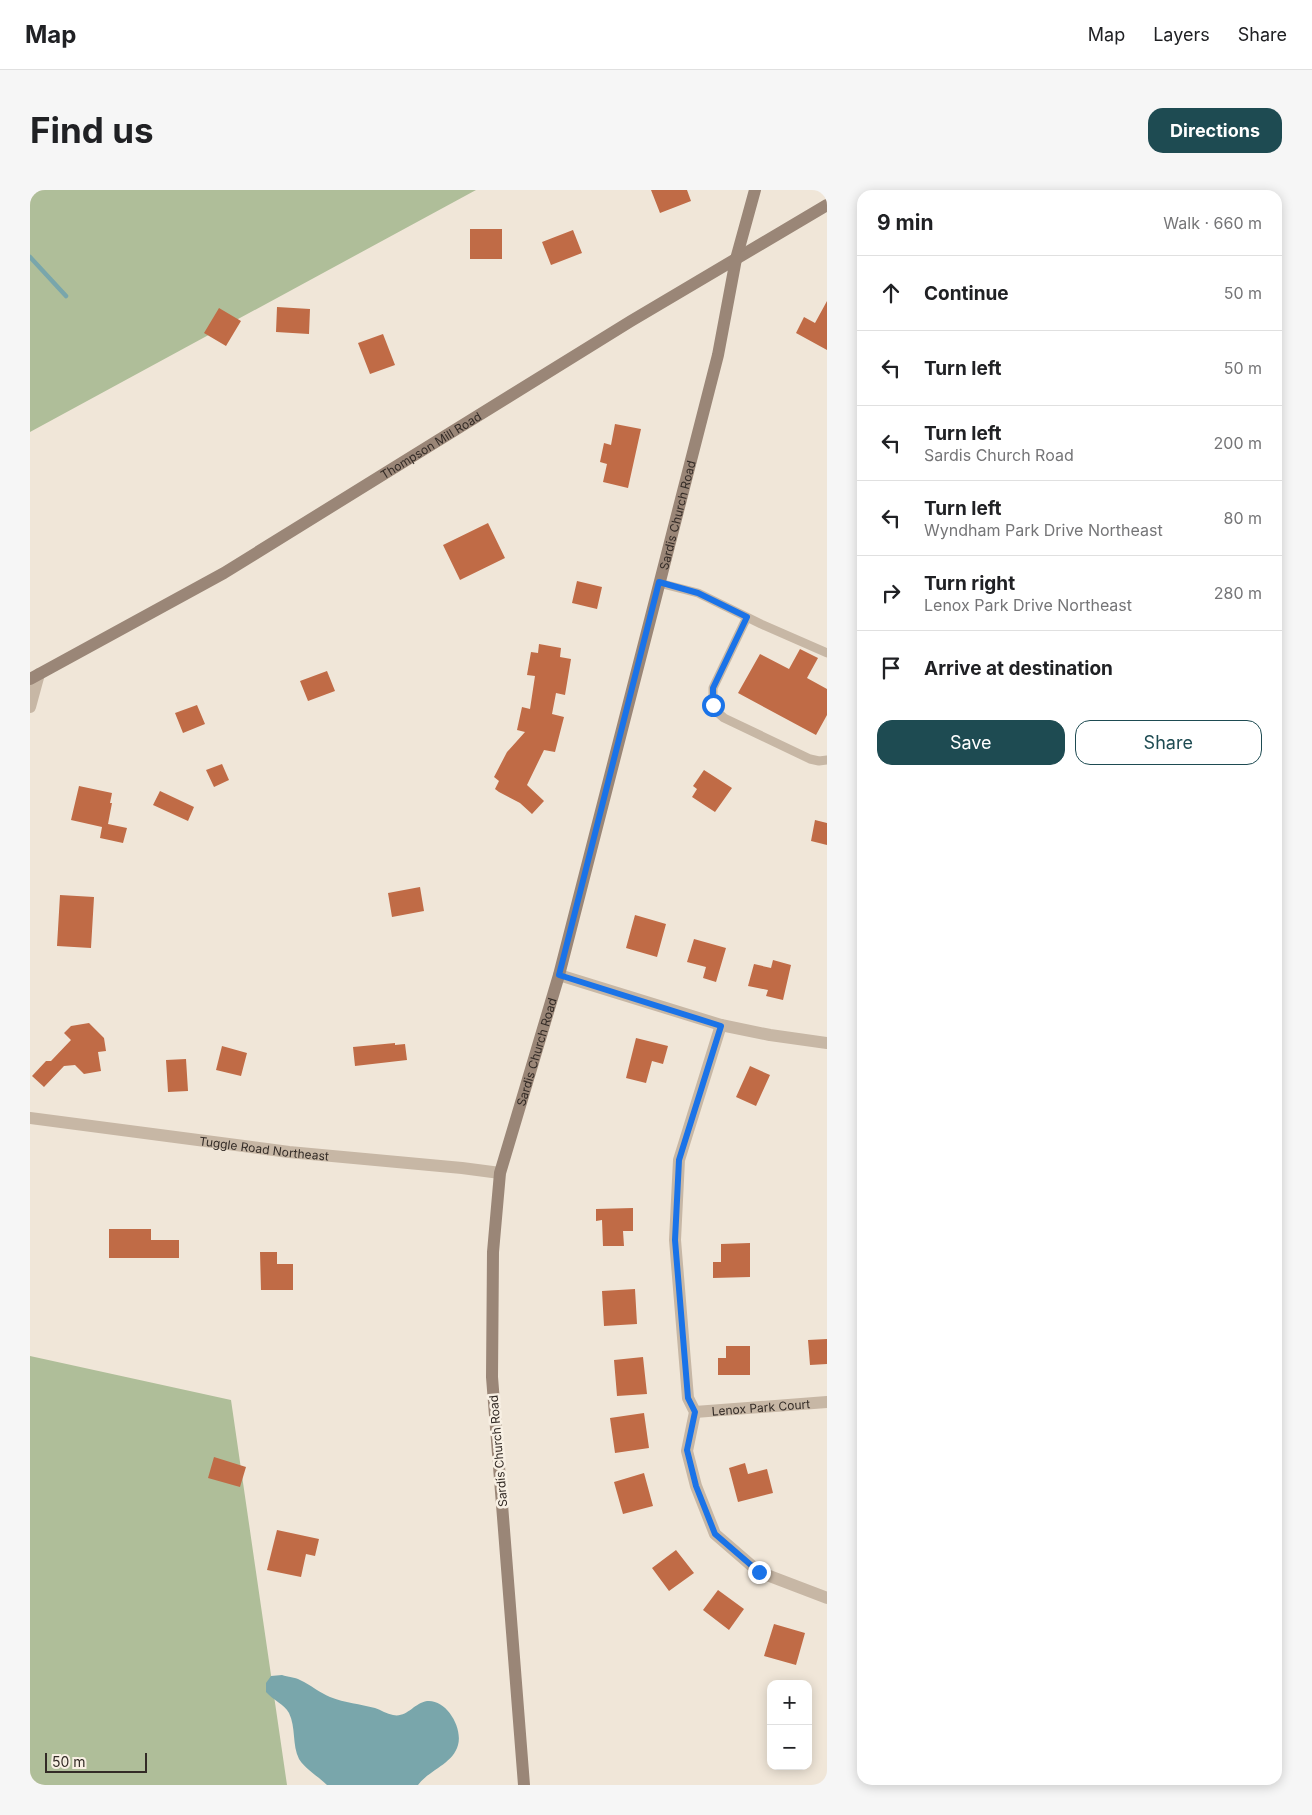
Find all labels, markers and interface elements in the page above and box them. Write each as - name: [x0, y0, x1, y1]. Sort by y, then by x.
- text: Map: [25, 20, 76, 49]
- text: Map: [1088, 24, 1125, 45]
- text: Layers: [1153, 24, 1210, 45]
- text: Share: [1238, 24, 1287, 45]
- button: Directions: [1148, 108, 1282, 153]
- text: Find us: [30, 109, 154, 151]
- text: 9 min: [877, 210, 934, 235]
- text: Walk · 660 m: [1163, 213, 1262, 233]
- icon: ahead: [877, 279, 905, 307]
- text: Continue: [924, 282, 1009, 305]
- text: 50 m: [1224, 283, 1262, 303]
- icon: left: [877, 354, 905, 382]
- text: Turn left: [924, 357, 1002, 380]
- text: 50 m: [1224, 358, 1262, 378]
- street label: Thompson Mill Road: [377, 408, 484, 482]
- text: Turn left: [924, 422, 1002, 445]
- icon: left: [877, 429, 905, 457]
- text: 200 m: [1214, 433, 1262, 453]
- text: Sardis Church Road: [924, 445, 1074, 465]
- street label: Sardis Church Road: [656, 459, 698, 571]
- text: Turn left: [924, 497, 1002, 520]
- icon: left: [877, 504, 905, 532]
- text: 80 m: [1223, 508, 1262, 528]
- text: Wyndham Park Drive Northeast: [924, 520, 1163, 540]
- text: Turn right: [924, 572, 1015, 595]
- icon: right: [877, 579, 905, 607]
- text: 280 m: [1214, 583, 1262, 603]
- text: Lenox Park Drive Northeast: [924, 595, 1132, 615]
- icon: arrive: [877, 654, 905, 682]
- text: Arrive at destination: [924, 657, 1113, 680]
- route start: [702, 694, 725, 717]
- button: Save: [877, 720, 1065, 765]
- button: Share: [1075, 720, 1262, 765]
- street label: Sardis Church Road: [513, 996, 559, 1108]
- street label: Tuggle Road Northeast: [198, 1133, 330, 1163]
- street label: Sardis Church Road: [486, 1394, 510, 1508]
- street label: Lenox Park Court: [711, 1396, 811, 1418]
- route end: [748, 1561, 771, 1584]
- map controls: [767, 1680, 812, 1770]
- button: +: [767, 1680, 812, 1725]
- button: −: [767, 1725, 812, 1770]
- scale bar: [45, 1750, 148, 1773]
- text: 50 m: [52, 1753, 86, 1770]

